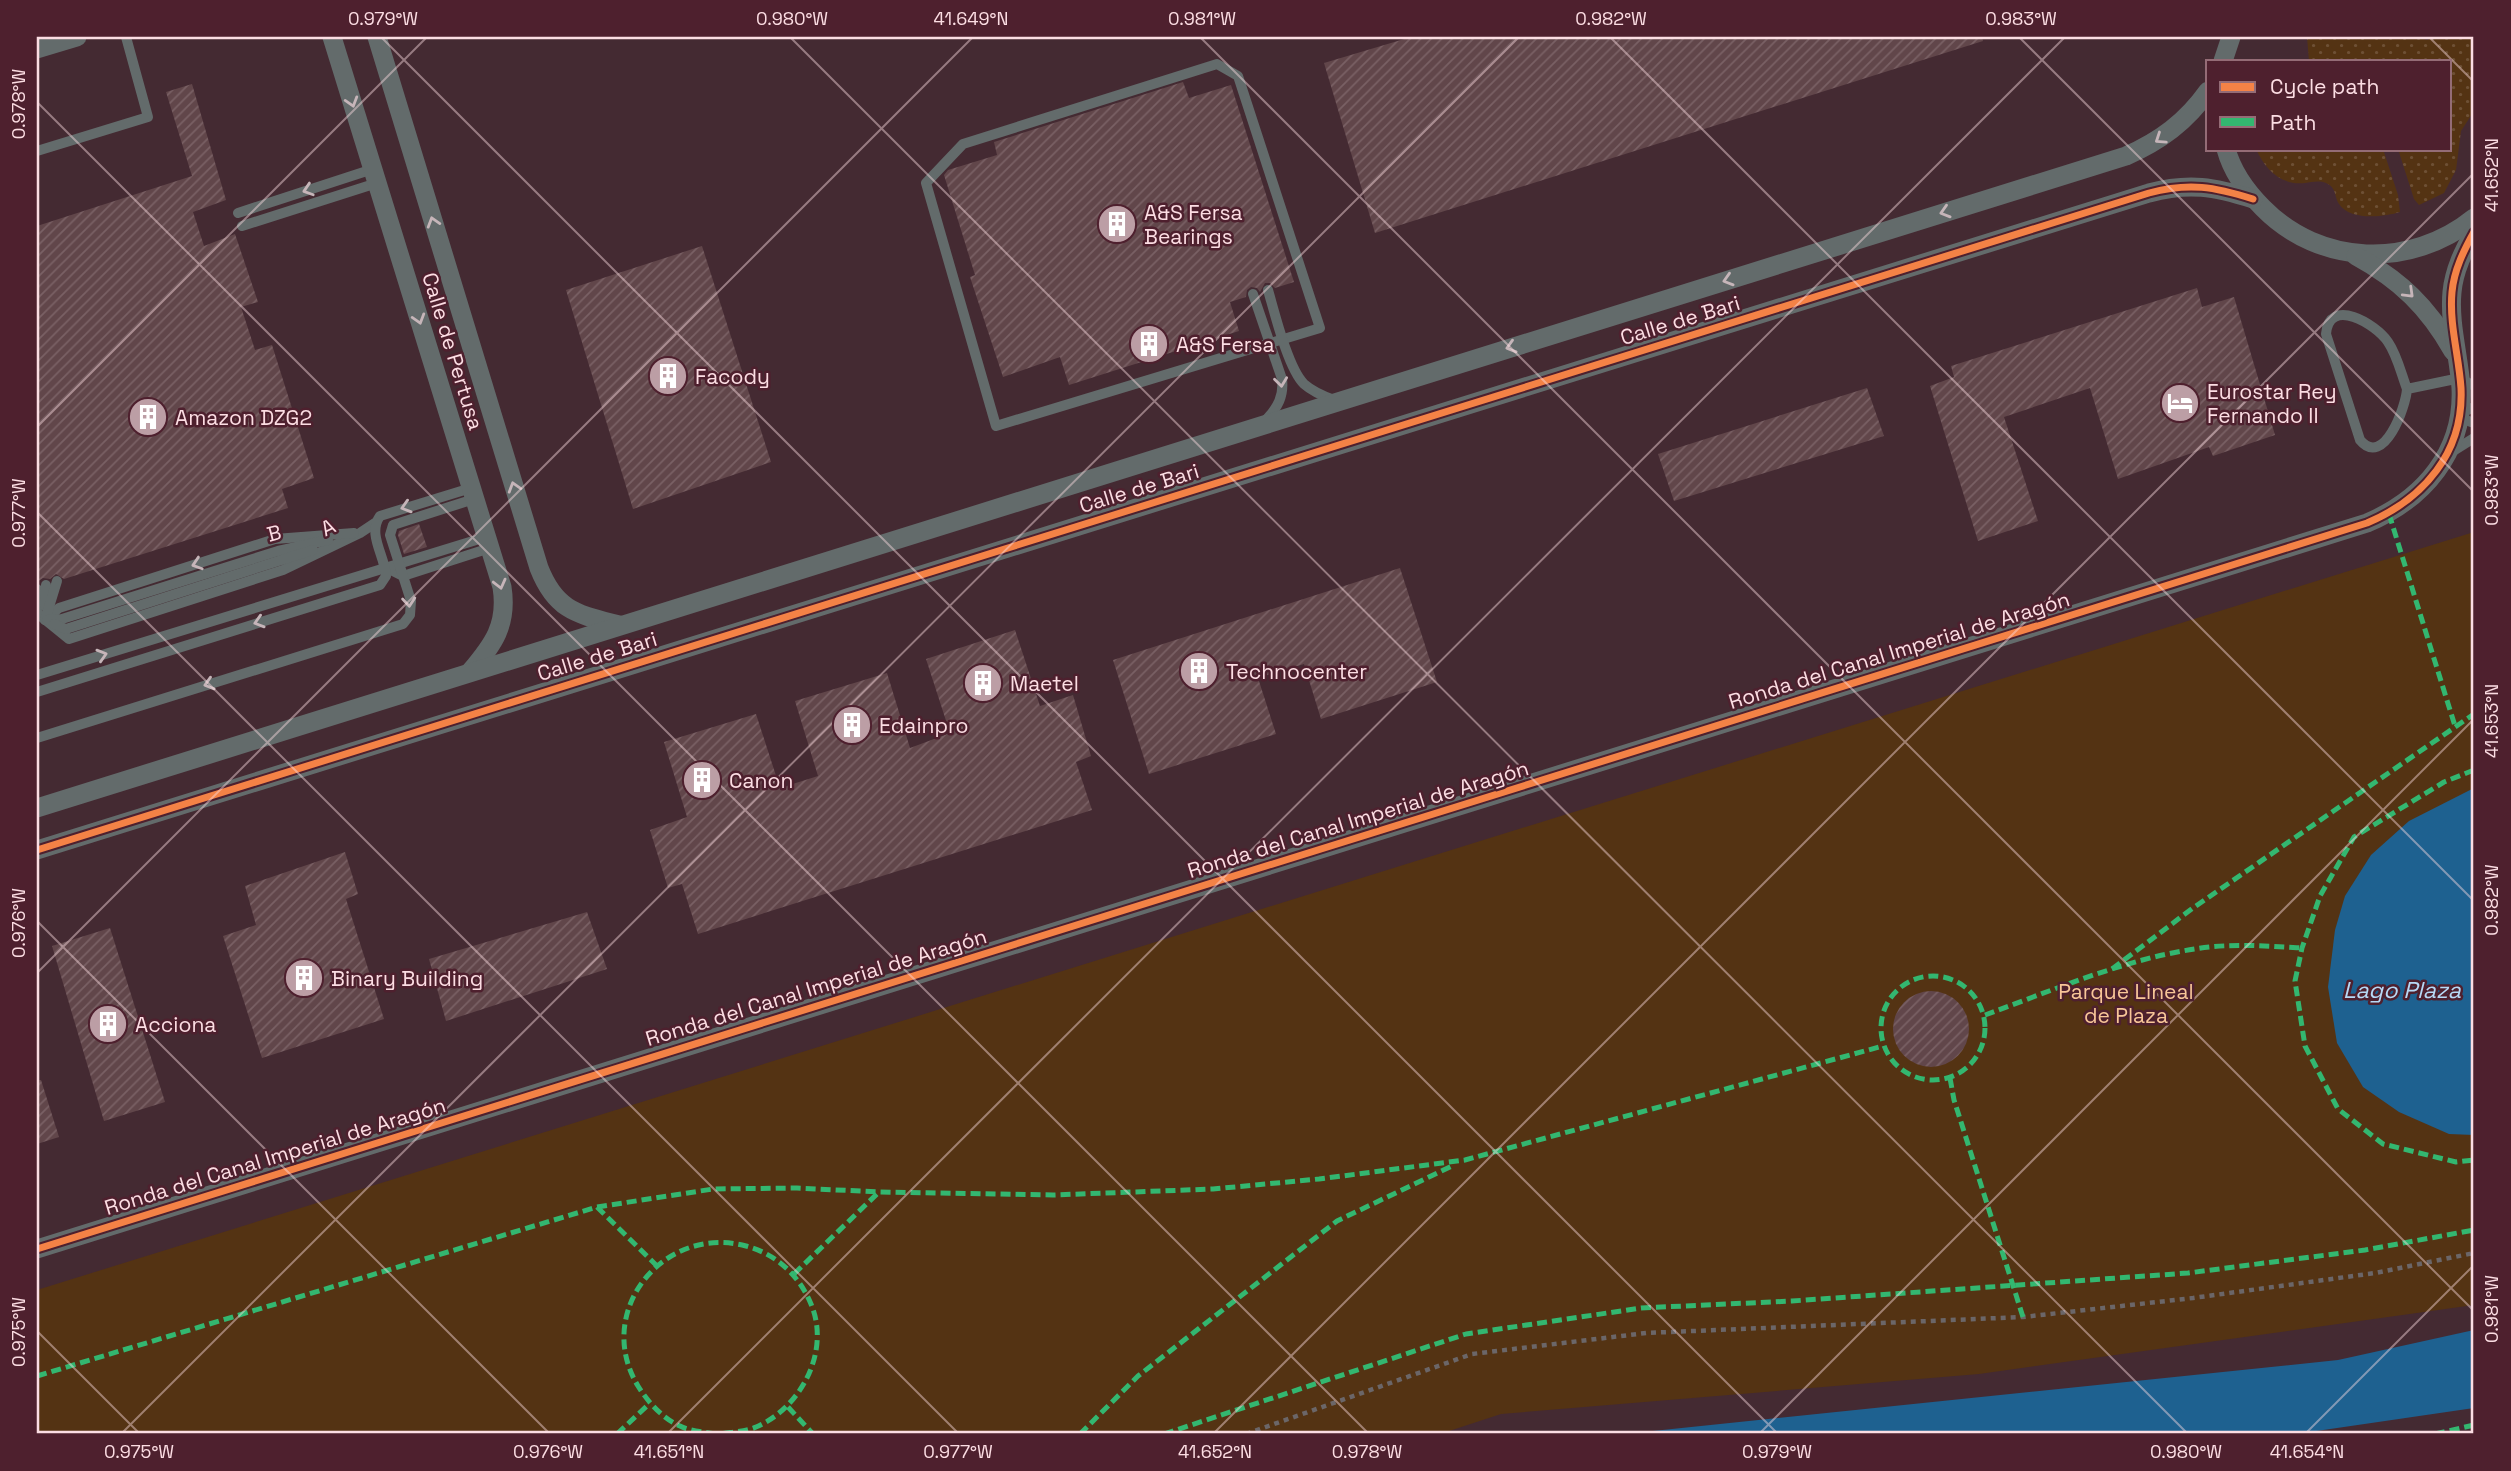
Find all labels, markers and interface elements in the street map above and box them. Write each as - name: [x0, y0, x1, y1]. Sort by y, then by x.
- text: 0.979°W: [348, 7, 418, 30]
- text: 0.980°W: [756, 7, 828, 30]
- text: 41.649°N: [934, 7, 1008, 30]
- text: 0.981°W: [1168, 7, 1236, 30]
- text: 0.982°W: [1575, 7, 1647, 30]
- text: 0.983°W: [1985, 7, 2057, 30]
- legend: [2206, 60, 2452, 150]
- text: 0.978°W: [7, 69, 30, 139]
- text: Cycle path: [2270, 73, 2379, 100]
- one-way arrow: [344, 96, 359, 108]
- text: Path: [2270, 109, 2316, 136]
- one-way arrow: [2155, 130, 2168, 143]
- text: 41.652°N: [2480, 138, 2503, 212]
- one-way arrow: [302, 182, 315, 196]
- place label: A&S Fersa Bearings: [1144, 199, 1243, 250]
- building icon: A&S Fersa Bearings: [1096, 203, 1138, 245]
- one-way arrow: [1940, 204, 1952, 219]
- one-way arrow: [427, 216, 442, 228]
- street label: Calle de Pertusa: [416, 269, 490, 433]
- one-way arrow: [1722, 271, 1734, 286]
- one-way arrow: [2401, 284, 2414, 297]
- street label: Calle de Bari: [1617, 289, 1743, 351]
- one-way arrow: [411, 313, 426, 325]
- building icon: A&S Fersa: [1128, 323, 1170, 365]
- place label: A&S Fersa: [1176, 331, 1275, 358]
- one-way arrow: [1505, 339, 1517, 354]
- building icon: Facody: [647, 355, 689, 397]
- place label: Facody: [695, 363, 770, 390]
- one-way arrow: [1273, 377, 1288, 388]
- place label: Eurostar Rey Fernando II: [2207, 378, 2337, 429]
- hotel icon: Eurostar Rey Fernando II: [2159, 382, 2201, 424]
- building icon: Amazon DZG2: [127, 396, 169, 438]
- place label: Amazon DZG2: [175, 404, 312, 431]
- text: 0.983°W: [2480, 454, 2503, 526]
- street label: Calle de Bari: [1076, 457, 1202, 519]
- text: 0.977°W: [7, 478, 30, 548]
- one-way arrow: [507, 481, 522, 493]
- one-way arrow: [400, 499, 412, 514]
- street label: A: [316, 512, 340, 542]
- street label: B: [264, 518, 284, 548]
- one-way arrow: [192, 556, 204, 570]
- one-way arrow: [492, 578, 506, 590]
- street label: Ronda del Canal Imperial de Aragón: [1725, 585, 2073, 715]
- one-way arrow: [401, 597, 416, 608]
- one-way arrow: [253, 614, 265, 629]
- street label: Calle de Bari: [534, 625, 660, 687]
- one-way arrow: [96, 648, 108, 663]
- building icon: Technocenter: [1178, 650, 1220, 692]
- place label: Technocenter: [1226, 658, 1367, 685]
- building icon: Maetel: [962, 662, 1004, 704]
- place label: Maetel: [1010, 670, 1079, 697]
- one-way arrow: [203, 676, 215, 691]
- text: 41.653°N: [2480, 684, 2503, 758]
- building icon: Edainpro: [831, 704, 873, 746]
- place label: Edainpro: [879, 712, 968, 739]
- street label: Ronda del Canal Imperial de Aragón: [1184, 754, 1532, 884]
- building icon: Canon: [681, 759, 723, 801]
- place label: Canon: [729, 767, 793, 794]
- text: 0.982°W: [2480, 864, 2503, 936]
- text: 0.976°W: [7, 888, 30, 958]
- street label: Ronda del Canal Imperial de Aragón: [642, 922, 990, 1052]
- building icon: Binary Building: [283, 957, 325, 999]
- place label: Binary Building: [331, 965, 483, 992]
- water label: Lago Plaza: [2343, 975, 2462, 1005]
- park label: Parque Lineal de Plaza: [2058, 978, 2194, 1029]
- building icon: Acciona: [87, 1003, 129, 1045]
- place label: Acciona: [135, 1011, 216, 1038]
- street label: Ronda del Canal Imperial de Aragón: [101, 1091, 449, 1221]
- text: 0.981°W: [2480, 1275, 2503, 1343]
- text: 0.975°W: [7, 1297, 30, 1367]
- text: 0.975°W: [104, 1440, 174, 1463]
- text: 0.976°W: [513, 1440, 583, 1463]
- text: 41.651°N: [634, 1440, 704, 1463]
- text: 0.977°W: [923, 1440, 993, 1463]
- text: 41.652°N: [1178, 1440, 1252, 1463]
- text: 0.978°W: [1332, 1440, 1402, 1463]
- text: 0.979°W: [1742, 1440, 1812, 1463]
- text: 0.980°W: [2150, 1440, 2222, 1463]
- text: 41.654°N: [2270, 1440, 2344, 1463]

